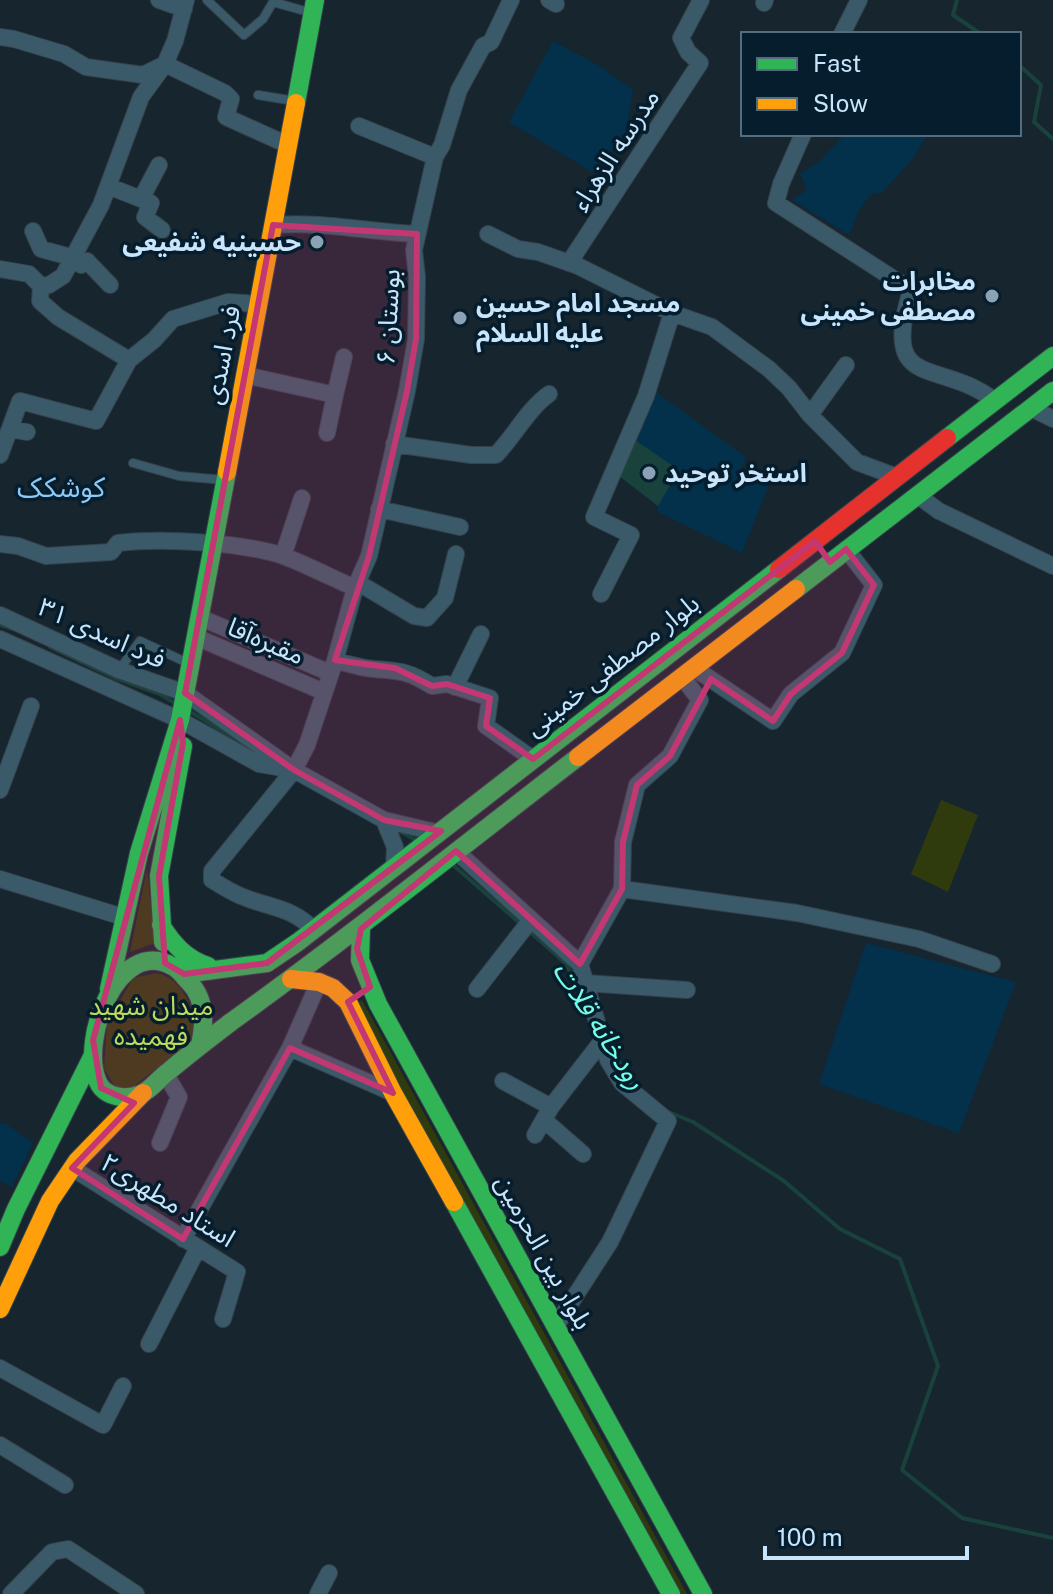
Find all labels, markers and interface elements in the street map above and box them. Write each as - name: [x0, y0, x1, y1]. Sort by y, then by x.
- legend: [741, 32, 1021, 136]
- text: Fast: [813, 49, 861, 77]
- street label: مدرسه الزهراء: [564, 83, 665, 217]
- text: Slow: [813, 89, 868, 117]
- place label: حسینیه شفیعی: [122, 226, 301, 257]
- marker: حسینیه شفیعی: [308, 233, 326, 251]
- place label: مخابرات مصطفی خمینی: [801, 265, 976, 326]
- street label: بوستان ۶: [370, 268, 405, 366]
- place label: مسجد امام حسین علیه السلام: [476, 287, 680, 353]
- marker: مخابرات مصطفی خمینی: [983, 287, 1001, 305]
- street label: فرد اسدی: [197, 303, 246, 407]
- marker: مسجد امام حسین علیه السلام: [451, 309, 469, 327]
- place label: استخر توحید: [665, 457, 807, 488]
- marker: استخر توحید: [640, 464, 658, 482]
- district label: کوشکک: [17, 470, 106, 504]
- street label: بلوار مصطفی خمینی: [518, 587, 705, 742]
- street label: فرد اسدی ۳۱: [34, 591, 171, 674]
- street label: مقبره‌آقا: [223, 611, 309, 671]
- water label: رودخانه قلات: [546, 955, 654, 1095]
- park label: میدان شهید فهمیده: [89, 990, 213, 1051]
- street label: استاد مطهری۲: [95, 1146, 241, 1253]
- street label: بلوار بین الحرمین: [489, 1169, 600, 1335]
- scale bar: [765, 1510, 967, 1560]
- text: 100 m: [777, 1523, 843, 1551]

